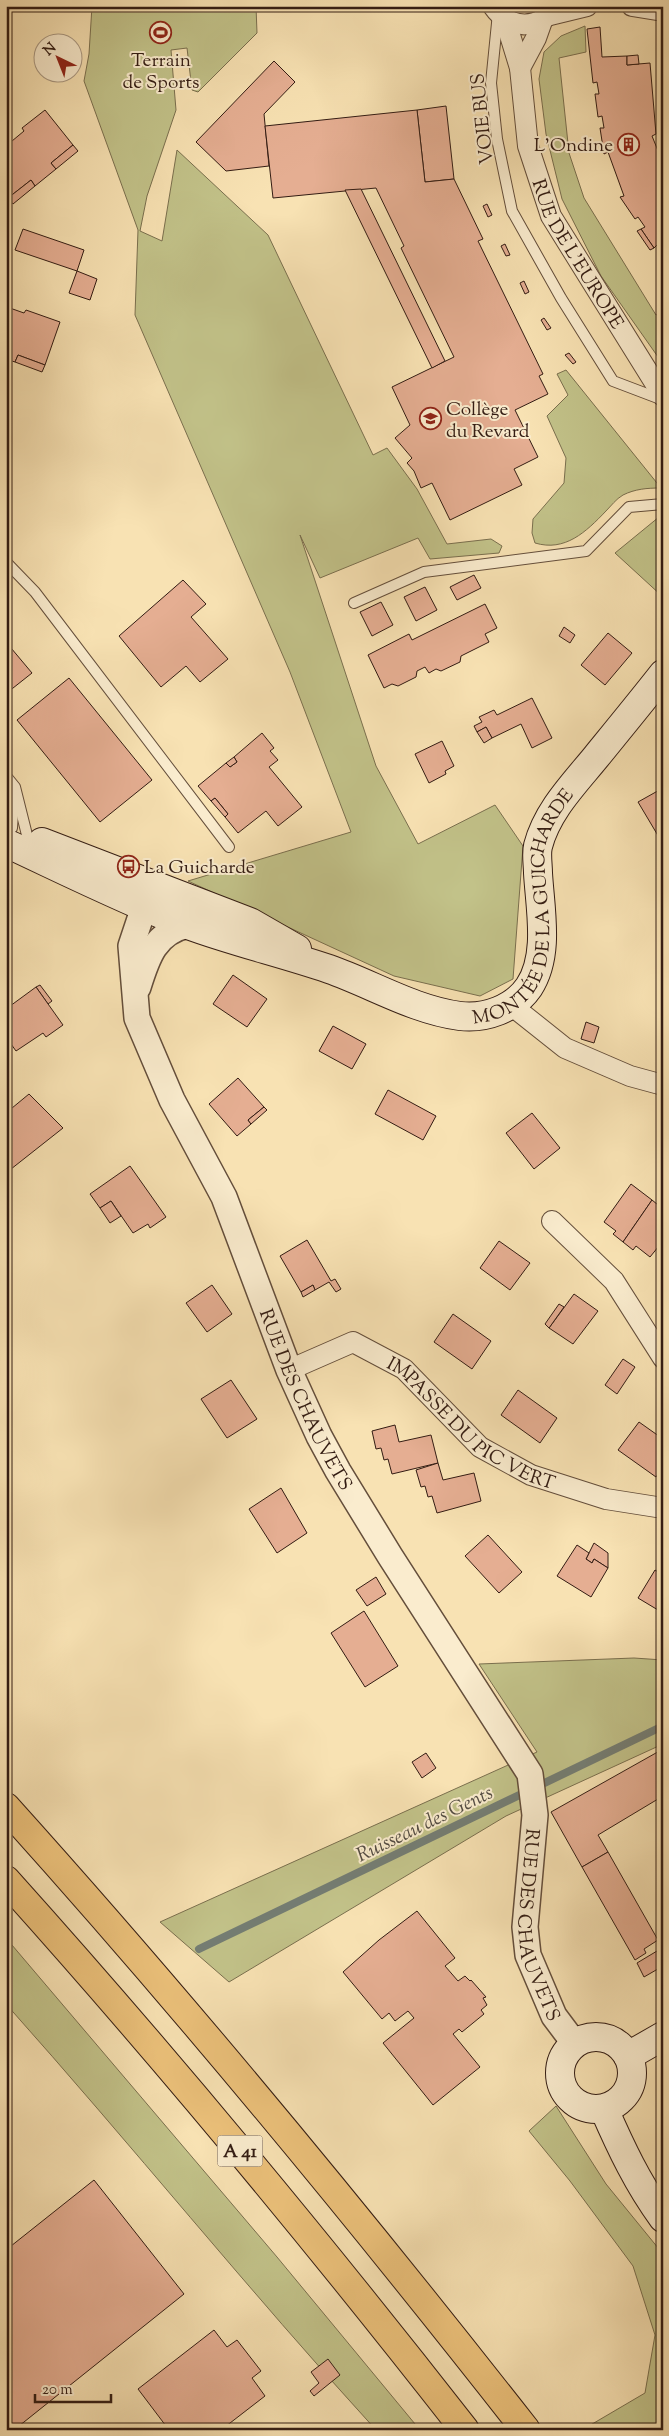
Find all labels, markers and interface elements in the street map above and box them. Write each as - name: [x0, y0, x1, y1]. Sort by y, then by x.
- sports icon: Terrain de Sports: [149, 21, 173, 45]
- north arrow: [32, 32, 82, 82]
- text: N: [40, 39, 61, 61]
- place label: Terrain de Sports: [123, 48, 199, 97]
- street label: VOIE BUS: [465, 72, 502, 166]
- building icon: L'Ondine: [617, 132, 641, 156]
- place label: L'Ondine: [534, 133, 613, 160]
- street label: RUE DE L'EUROPE: [524, 176, 629, 335]
- place label: Collège du Revard: [446, 397, 530, 446]
- school or university icon: Collège du Revard: [418, 407, 442, 431]
- street label: MONTÉE DE LA GUICHARDE: [471, 783, 581, 1033]
- bus stop icon: La Guicharde: [116, 854, 140, 878]
- place label: La Guicharde: [144, 855, 255, 882]
- street label: RUE DES CHAUVETS: [251, 1305, 358, 1496]
- street label: IMPASSE DU PIC VERT: [381, 1351, 558, 1498]
- water label: Ruisseau des Gents: [352, 1779, 499, 1871]
- street label: RUE DES CHAUVETS: [509, 1827, 566, 2026]
- road number: A 41: [218, 2136, 262, 2166]
- scale bar: [35, 2371, 111, 2403]
- text: 20 m: [42, 2380, 73, 2401]

